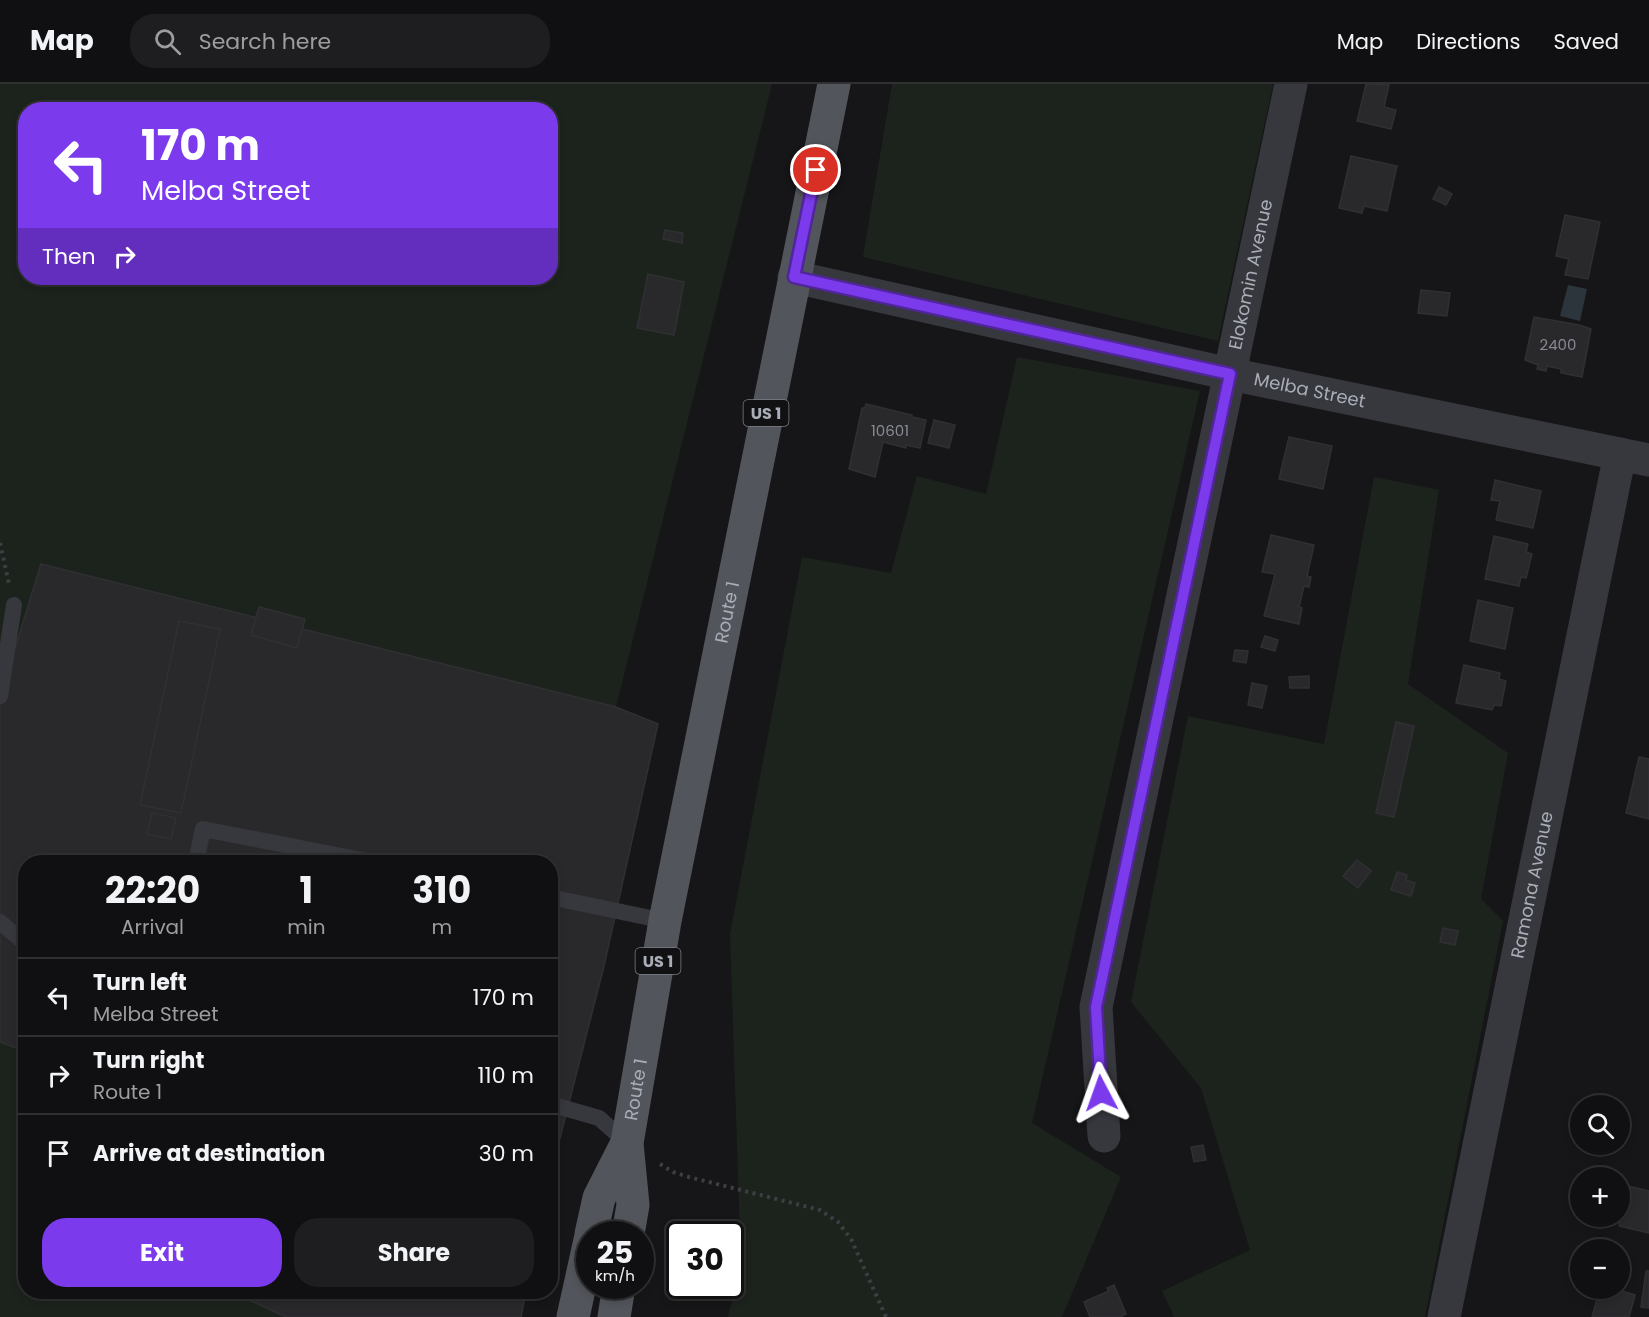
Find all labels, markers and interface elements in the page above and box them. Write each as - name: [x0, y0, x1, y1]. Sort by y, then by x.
- search box: [130, 14, 550, 68]
- text: Map: [30, 21, 94, 60]
- icon: search: [151, 25, 184, 58]
- text: Search here: [199, 26, 331, 57]
- text: Map: [1337, 27, 1383, 56]
- text: Directions: [1416, 27, 1520, 56]
- text: Saved: [1553, 27, 1619, 56]
- text: 170 m: [141, 116, 260, 175]
- icon: left: [42, 126, 120, 204]
- pin: [790, 144, 841, 195]
- icon: arrive: [799, 153, 832, 186]
- text: Melba Street: [141, 172, 310, 209]
- street label: Elokomin Avenue: [1222, 197, 1278, 352]
- icon: right: [108, 240, 141, 273]
- text: Then: [42, 241, 96, 272]
- house number: 2400: [1540, 334, 1576, 355]
- street label: Melba Street: [1252, 366, 1368, 413]
- road number: US 1: [744, 400, 789, 426]
- house number: 10601: [871, 420, 909, 441]
- street label: Route 1: [708, 579, 745, 645]
- street label: Ramona Avenue: [1504, 809, 1559, 960]
- text: 22:20: [105, 865, 200, 916]
- text: 1: [300, 865, 313, 916]
- text: 310: [412, 865, 471, 916]
- text: Arrival: [121, 913, 184, 941]
- text: min: [287, 913, 325, 941]
- text: m: [431, 913, 452, 941]
- road number: US 1: [636, 948, 680, 974]
- text: Turn left: [93, 967, 187, 998]
- icon: left: [42, 981, 75, 1014]
- text: 170 m: [473, 982, 534, 1013]
- text: Melba Street: [93, 1000, 218, 1028]
- text: Turn right: [93, 1045, 204, 1076]
- street label: Route 1: [618, 1057, 653, 1122]
- icon: right: [42, 1059, 75, 1092]
- text: 110 m: [478, 1060, 534, 1091]
- position arrow: [1069, 1061, 1133, 1125]
- text: Route 1: [93, 1078, 162, 1106]
- map controls: [1570, 1095, 1630, 1299]
- button: search: [1570, 1095, 1630, 1155]
- icon: arrive: [42, 1137, 75, 1170]
- text: Arrive at destination: [93, 1138, 325, 1169]
- text: 30 m: [479, 1138, 534, 1169]
- button: +: [1570, 1167, 1630, 1227]
- button: Exit: [42, 1218, 282, 1287]
- button: Share: [294, 1218, 534, 1287]
- speed limit sign: 30: [666, 1221, 744, 1299]
- text: 25: [597, 1231, 633, 1274]
- button: −: [1570, 1239, 1630, 1299]
- text: km/h: [595, 1265, 635, 1286]

